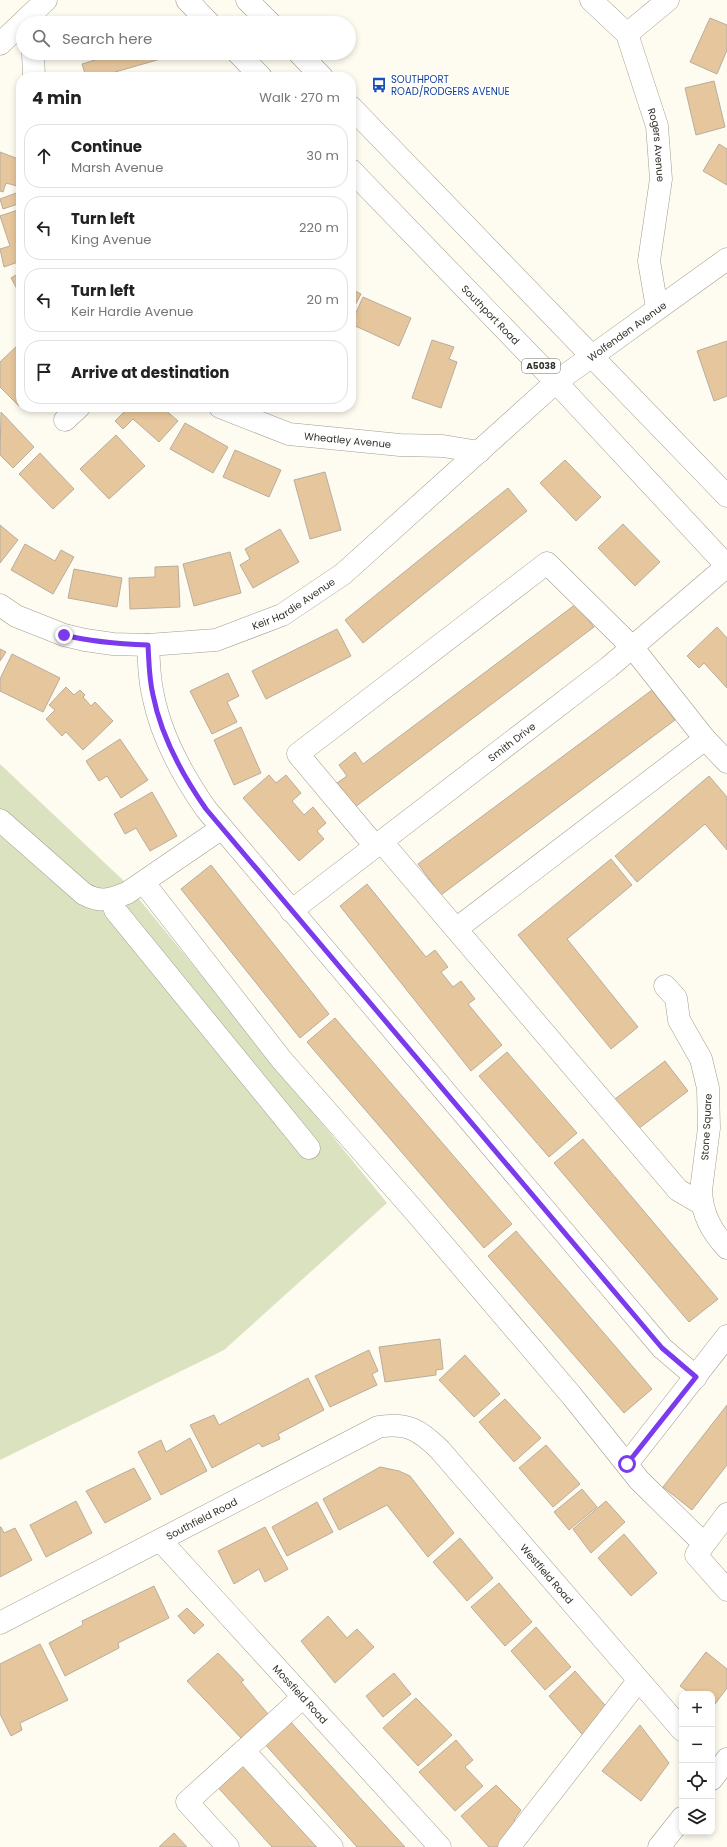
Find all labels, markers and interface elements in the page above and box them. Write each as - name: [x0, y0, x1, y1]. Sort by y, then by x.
- search box: [16, 16, 356, 60]
- icon: search: [30, 27, 52, 49]
- text: Search here: [62, 28, 152, 49]
- place label: SOUTHPORT ROAD/RODGERS AVENUE: [391, 72, 510, 99]
- bus stop icon: SOUTHPORT ROAD/RODGERS AVENUE: [370, 76, 388, 94]
- text: 4 min: [32, 86, 82, 110]
- text: Walk · 270 m: [259, 88, 340, 107]
- street label: Rogers Avenue: [644, 106, 668, 183]
- text: Continue: [71, 136, 142, 157]
- icon: ahead: [33, 145, 55, 167]
- text: 30 m: [306, 146, 339, 165]
- text: Marsh Avenue: [71, 158, 163, 177]
- text: Turn left: [71, 208, 135, 229]
- icon: left: [33, 217, 55, 239]
- text: 220 m: [299, 218, 339, 237]
- text: King Avenue: [71, 230, 151, 249]
- text: Turn left: [71, 280, 135, 301]
- street label: Southport Road: [458, 282, 523, 348]
- icon: left: [33, 289, 55, 311]
- text: 20 m: [306, 290, 339, 309]
- street label: Wolfenden Avenue: [584, 298, 670, 365]
- text: Keir Hardie Avenue: [71, 302, 193, 321]
- road number: A5038: [522, 359, 560, 373]
- icon: arrive: [33, 361, 55, 383]
- text: Arrive at destination: [71, 362, 229, 383]
- street label: Wheatley Avenue: [303, 429, 392, 452]
- street label: Keir Hardie Avenue: [250, 574, 338, 634]
- route end: [55, 626, 73, 644]
- street label: Smith Drive: [485, 719, 539, 765]
- street label: Stone Square: [697, 1093, 716, 1161]
- route start: [618, 1455, 636, 1473]
- street label: Southfield Road: [163, 1494, 240, 1544]
- street label: Westfield Road: [516, 1541, 577, 1607]
- street label: Mossfield Road: [269, 1661, 331, 1727]
- map controls: [679, 1691, 715, 1835]
- button: +: [679, 1691, 715, 1727]
- button: −: [679, 1727, 715, 1763]
- button: locate: [679, 1763, 715, 1799]
- button: layers: [679, 1799, 715, 1835]

